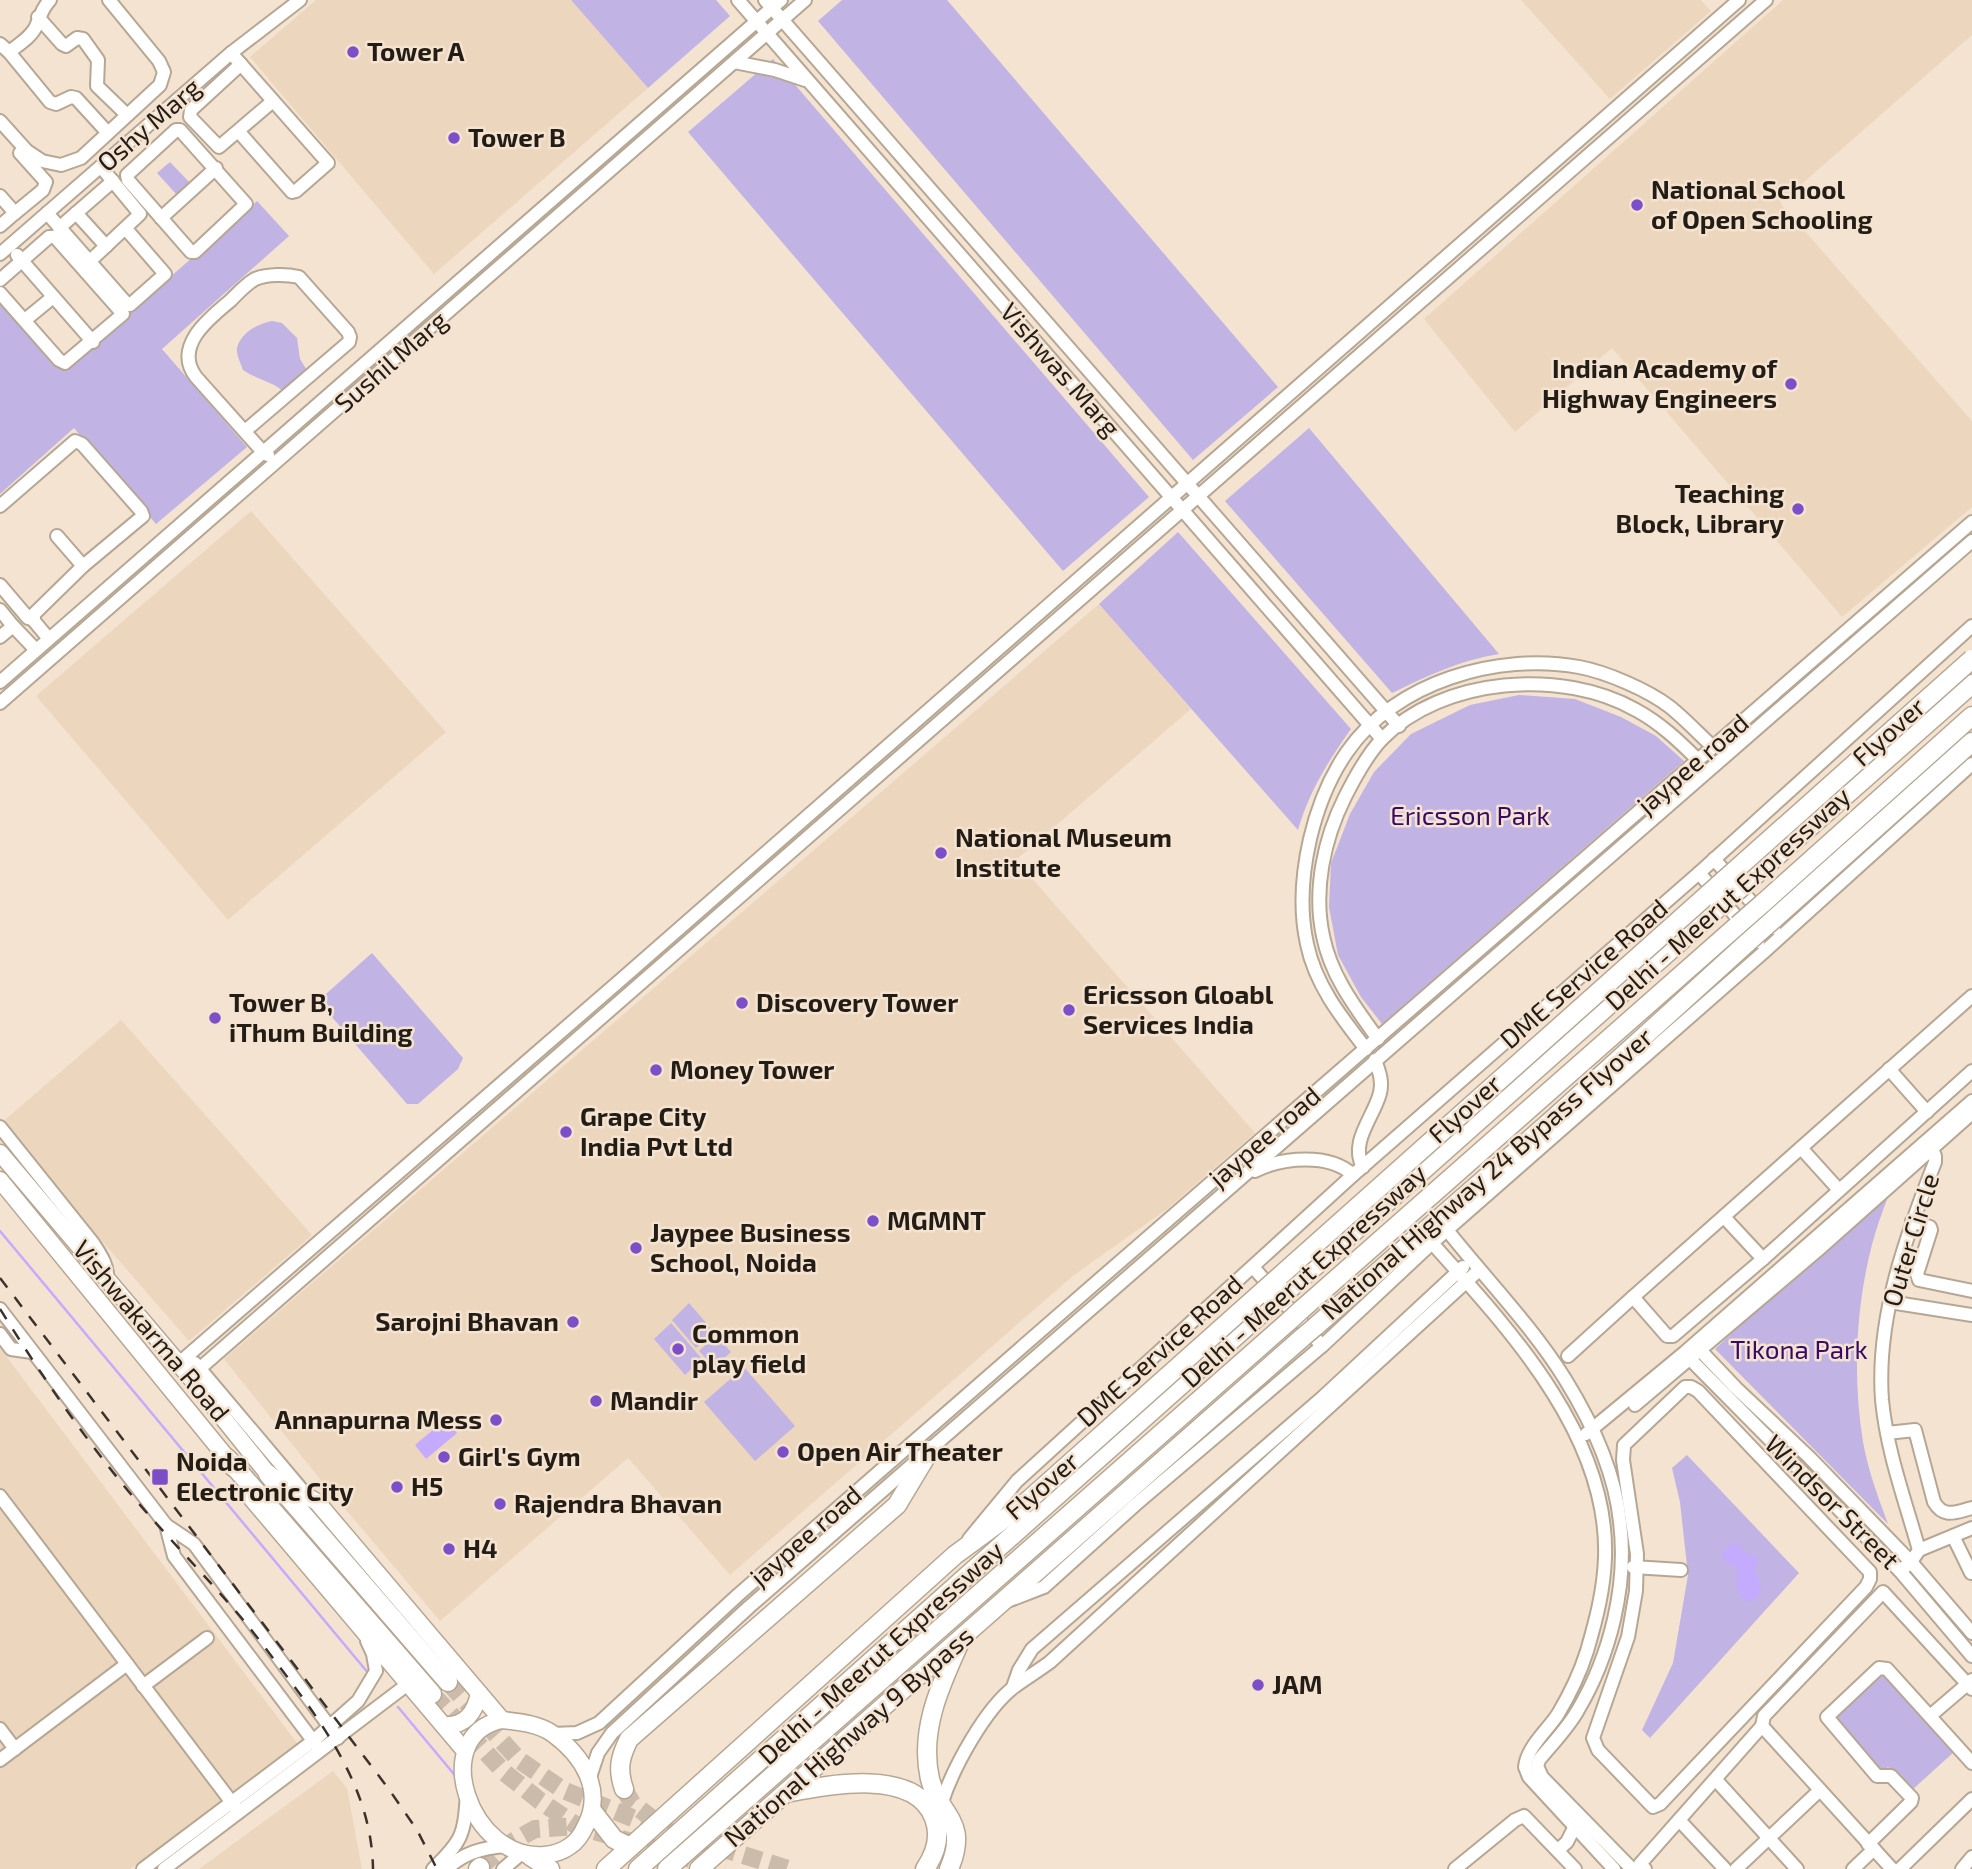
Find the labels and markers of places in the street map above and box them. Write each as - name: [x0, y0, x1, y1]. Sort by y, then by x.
- place label: Tower A: [367, 35, 464, 66]
- marker: Tower A: [345, 44, 361, 60]
- place label: Tower B: [468, 121, 566, 152]
- marker: Tower B: [446, 130, 462, 146]
- place label: National School of Open Schooling: [1651, 173, 1873, 234]
- marker: National School of Open Schooling: [1629, 197, 1645, 213]
- place label: Indian Academy of Highway Engineers: [1542, 352, 1778, 414]
- marker: Indian Academy of Highway Engineers: [1783, 376, 1799, 392]
- place label: Teaching Block, Library: [1616, 477, 1784, 539]
- marker: Teaching Block, Library: [1790, 501, 1806, 517]
- place label: National Museum Institute: [955, 821, 1172, 882]
- marker: National Museum Institute: [933, 845, 949, 861]
- place label: Ericsson Gloabl Services India: [1083, 978, 1274, 1039]
- place label: Tower B, iThum Building: [229, 986, 413, 1047]
- place label: Discovery Tower: [756, 986, 958, 1018]
- marker: Discovery Tower: [734, 995, 750, 1011]
- marker: Ericsson Gloabl Services India: [1061, 1002, 1077, 1018]
- marker: Tower B, iThum Building: [207, 1010, 223, 1026]
- place label: Money Tower: [670, 1053, 834, 1085]
- marker: Money Tower: [648, 1062, 664, 1078]
- place label: Grape City India Pvt Ltd: [580, 1100, 733, 1161]
- marker: Grape City India Pvt Ltd: [558, 1124, 574, 1140]
- place label: MGMNT: [887, 1204, 986, 1235]
- marker: MGMNT: [865, 1213, 881, 1229]
- place label: Jaypee Business School, Noida: [650, 1216, 851, 1277]
- marker: Jaypee Business School, Noida: [628, 1240, 644, 1256]
- place label: Sarojni Bhavan: [375, 1305, 559, 1336]
- marker: Sarojni Bhavan: [565, 1314, 581, 1330]
- place label: Common play field: [692, 1317, 806, 1379]
- marker: Common play field: [670, 1341, 686, 1357]
- place label: Mandir: [610, 1384, 698, 1415]
- marker: Mandir: [588, 1393, 604, 1409]
- place label: Annapurna Mess: [275, 1403, 482, 1434]
- marker: Annapurna Mess: [488, 1412, 504, 1428]
- place label: Open Air Theater: [797, 1435, 1003, 1466]
- place label: Girl's Gym: [458, 1440, 581, 1472]
- marker: Open Air Theater: [775, 1444, 791, 1460]
- place label: Noida Electronic City: [176, 1445, 354, 1507]
- marker: Girl's Gym: [436, 1449, 452, 1465]
- marker: Noida Electronic City: [150, 1467, 170, 1487]
- place label: H5: [411, 1470, 443, 1501]
- marker: H5: [389, 1479, 405, 1495]
- place label: Rajendra Bhavan: [514, 1487, 722, 1518]
- marker: Rajendra Bhavan: [492, 1496, 508, 1512]
- place label: H4: [463, 1532, 498, 1563]
- marker: H4: [441, 1541, 457, 1557]
- place label: JAM: [1272, 1668, 1322, 1699]
- marker: JAM: [1250, 1677, 1266, 1693]

